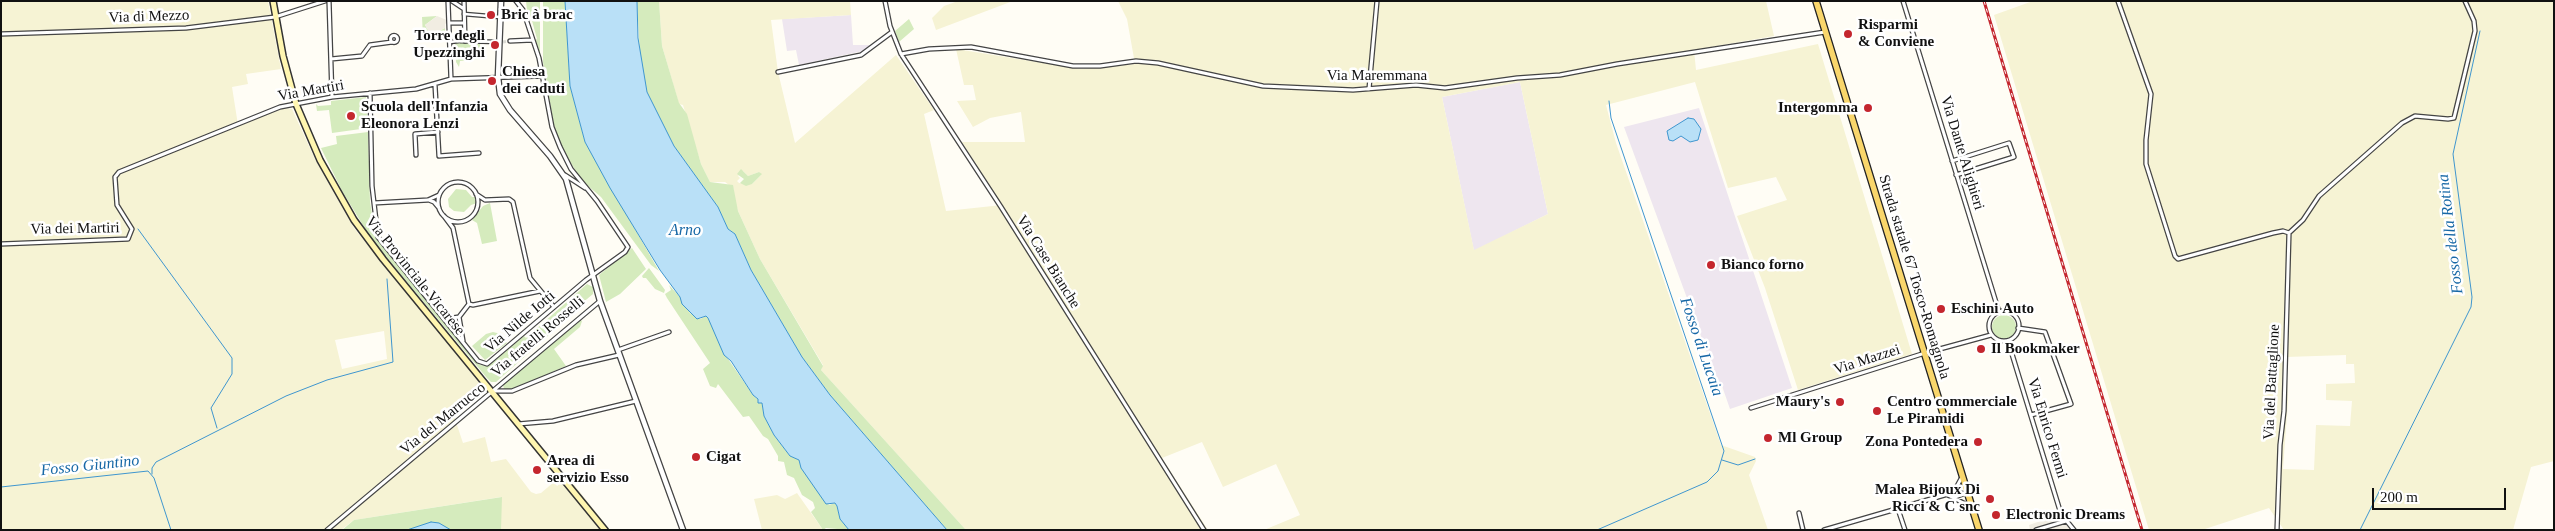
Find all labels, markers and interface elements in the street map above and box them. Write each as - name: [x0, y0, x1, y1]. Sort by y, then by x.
- place label: Bric à brac: [501, 6, 573, 24]
- street label: Via di Mezzo: [108, 7, 190, 27]
- marker: Bric à brac: [485, 9, 497, 21]
- place label: Risparmi & Conviene: [1858, 16, 1934, 51]
- place label: Torre degli Upezzinghi: [413, 27, 485, 62]
- marker: Risparmi & Conviene: [1842, 28, 1854, 40]
- marker: Torre degli Upezzinghi: [489, 39, 501, 51]
- place label: Chiesa dei caduti: [502, 63, 565, 98]
- street label: Via Maremmana: [1327, 67, 1427, 85]
- marker: Chiesa dei caduti: [486, 75, 498, 87]
- street label: Via Martiri: [276, 76, 346, 106]
- street label: Via Dante Alighieri: [1936, 94, 1988, 212]
- place label: Scuola dell'Infanzia Eleonora Lenzi: [361, 98, 488, 133]
- place label: Intergomma: [1778, 99, 1858, 117]
- marker: Intergomma: [1862, 102, 1874, 114]
- marker: Scuola dell'Infanzia Eleonora Lenzi: [345, 110, 357, 122]
- street label: Strada statale 67 Tosco-Romagnola: [1874, 173, 1954, 381]
- water label: Fosso della Rotina: [2434, 173, 2468, 295]
- street label: Via Case Bianche: [1012, 212, 1084, 312]
- street label: Via Provinciale Vicarese: [361, 213, 469, 339]
- street label: Via dei Martiri: [30, 219, 120, 239]
- water label: Arno: [669, 221, 701, 241]
- place label: Bianco forno: [1721, 256, 1804, 274]
- marker: Bianco forno: [1705, 259, 1717, 271]
- street label: Via Nilde Iotti: [481, 287, 559, 357]
- street label: Via fratelli Rosselli: [488, 293, 588, 381]
- water label: Fosso di Lucaia: [1675, 295, 1727, 399]
- place label: Eschini Auto: [1951, 300, 2034, 318]
- marker: Eschini Auto: [1935, 303, 1947, 315]
- street label: Via del Battaglione: [2260, 324, 2284, 440]
- place label: Il Bookmaker: [1991, 340, 2080, 358]
- street label: Via Mazzei: [1832, 341, 1902, 379]
- marker: Il Bookmaker: [1975, 343, 1987, 355]
- street label: Via Enrico Fermi: [2023, 376, 2071, 480]
- street label: Via del Marrucco: [397, 379, 489, 459]
- place label: Maury's: [1776, 393, 1830, 411]
- place label: Centro commerciale Le Piramidi: [1887, 393, 2017, 428]
- marker: Maury's: [1834, 396, 1846, 408]
- marker: Centro commerciale Le Piramidi: [1871, 405, 1883, 417]
- place label: Ml Group: [1778, 429, 1842, 447]
- marker: Ml Group: [1762, 432, 1774, 444]
- place label: Zona Pontedera: [1865, 433, 1968, 451]
- marker: Zona Pontedera: [1972, 436, 1984, 448]
- place label: Cigat: [706, 448, 741, 466]
- water label: Fosso Giuntino: [40, 451, 140, 481]
- marker: Cigat: [690, 451, 702, 463]
- place label: Area di servizio Esso: [547, 452, 629, 487]
- marker: Area di servizio Esso: [531, 464, 543, 476]
- scale bar: [2375, 478, 2509, 510]
- place label: Malea Bijoux Di Ricci & C snc: [1875, 481, 1980, 516]
- text: 200 m: [2380, 489, 2418, 505]
- marker: Malea Bijoux Di Ricci & C snc: [1984, 493, 1996, 505]
- place label: Electronic Dreams: [2006, 506, 2125, 524]
- marker: Electronic Dreams: [1990, 509, 2002, 521]

